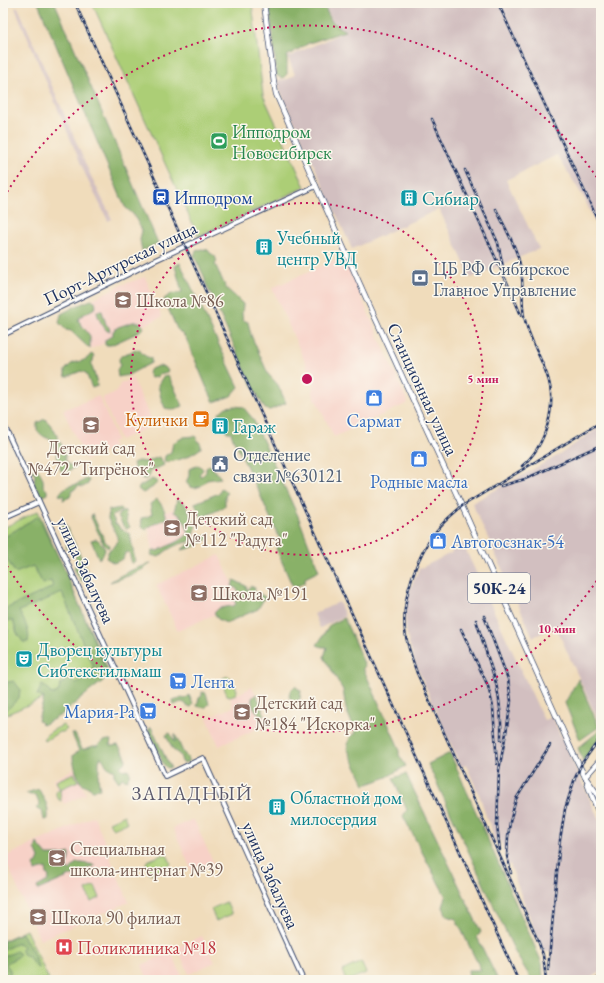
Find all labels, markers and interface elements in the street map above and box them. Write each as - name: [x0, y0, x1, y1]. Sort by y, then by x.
- place label: Ипподром Новосибирск: [232, 120, 332, 164]
- sports icon: Ипподром Новосибирск: [209, 131, 229, 151]
- place label: Ипподром: [174, 186, 253, 209]
- station icon: Ипподром: [151, 187, 171, 207]
- place label: Сибиар: [422, 187, 479, 210]
- building icon: Сибиар: [399, 188, 419, 208]
- street label: Порт-Артурская улица: [39, 215, 201, 310]
- place label: Учебный центр УВД: [276, 226, 357, 270]
- building icon: Учебный центр УВД: [254, 237, 274, 257]
- place label: ЦБ РФ Сибирское Главное Управление: [433, 257, 576, 301]
- bank icon: ЦБ РФ Сибирское Главное Управление: [410, 268, 430, 288]
- place label: Школа №86: [136, 289, 224, 312]
- school or university icon: Школа №86: [113, 290, 133, 310]
- street label: Станционная улица: [382, 319, 464, 460]
- text: 5 мин: [467, 371, 499, 387]
- centre of rings: [300, 372, 314, 386]
- shop icon: Сармат: [364, 388, 384, 408]
- place label: Кулички: [125, 408, 188, 431]
- cafe icon: Кулички: [191, 409, 211, 429]
- place label: Сармат: [347, 409, 402, 432]
- school or university icon: Детский сад №472 "Тигрёнок": [81, 415, 101, 435]
- place label: Гараж: [233, 415, 276, 438]
- building icon: Гараж: [210, 416, 230, 436]
- place label: Детский сад №472 "Тигрёнок": [28, 436, 154, 480]
- place label: Отделение связи №630121: [233, 443, 343, 487]
- shop icon: Родные масла: [409, 449, 429, 469]
- public building icon: Отделение связи №630121: [210, 454, 230, 474]
- place label: Родные масла: [370, 470, 469, 493]
- place label: Детский сад №112 "Радуга": [185, 507, 288, 551]
- street label: улица Забалуева: [51, 513, 121, 628]
- school or university icon: Детский сад №112 "Радуга": [162, 518, 182, 538]
- place label: Автогосзнак-54: [450, 530, 564, 553]
- shop icon: Автогосзнак-54: [428, 531, 448, 551]
- road number: 50К-24: [468, 573, 530, 603]
- place label: Школа №191: [212, 582, 308, 605]
- school or university icon: Школа №191: [189, 583, 209, 603]
- text: 10 мин: [538, 621, 576, 637]
- place label: Дворец культуры Сибтекстильмаш: [37, 638, 162, 682]
- theatre icon: Дворец культуры Сибтекстильмаш: [14, 649, 34, 669]
- place label: Лента: [191, 670, 236, 693]
- supermarket icon: Лента: [168, 671, 188, 691]
- place label: Детский сад №184 "Искорка": [255, 691, 376, 735]
- place label: Мария-Ра: [64, 700, 136, 723]
- supermarket icon: Мария-Ра: [138, 701, 158, 721]
- school or university icon: Детский сад №184 "Искорка": [232, 702, 252, 722]
- district label: ЗАПАДНЫЙ: [132, 781, 252, 806]
- place label: Областной дом милосердия: [290, 786, 403, 830]
- building icon: Областной дом милосердия: [267, 797, 287, 817]
- street label: улица Забалуева: [237, 818, 305, 933]
- place label: Специальная школа-интернат №39: [70, 837, 223, 881]
- school or university icon: Специальная школа-интернат №39: [47, 848, 67, 868]
- place label: Школа 90 филиал: [51, 906, 181, 929]
- school or university icon: Школа 90 филиал: [28, 907, 48, 927]
- place label: Поликлиника №18: [77, 936, 216, 959]
- hospital icon: Поликлиника №18: [54, 937, 74, 957]

